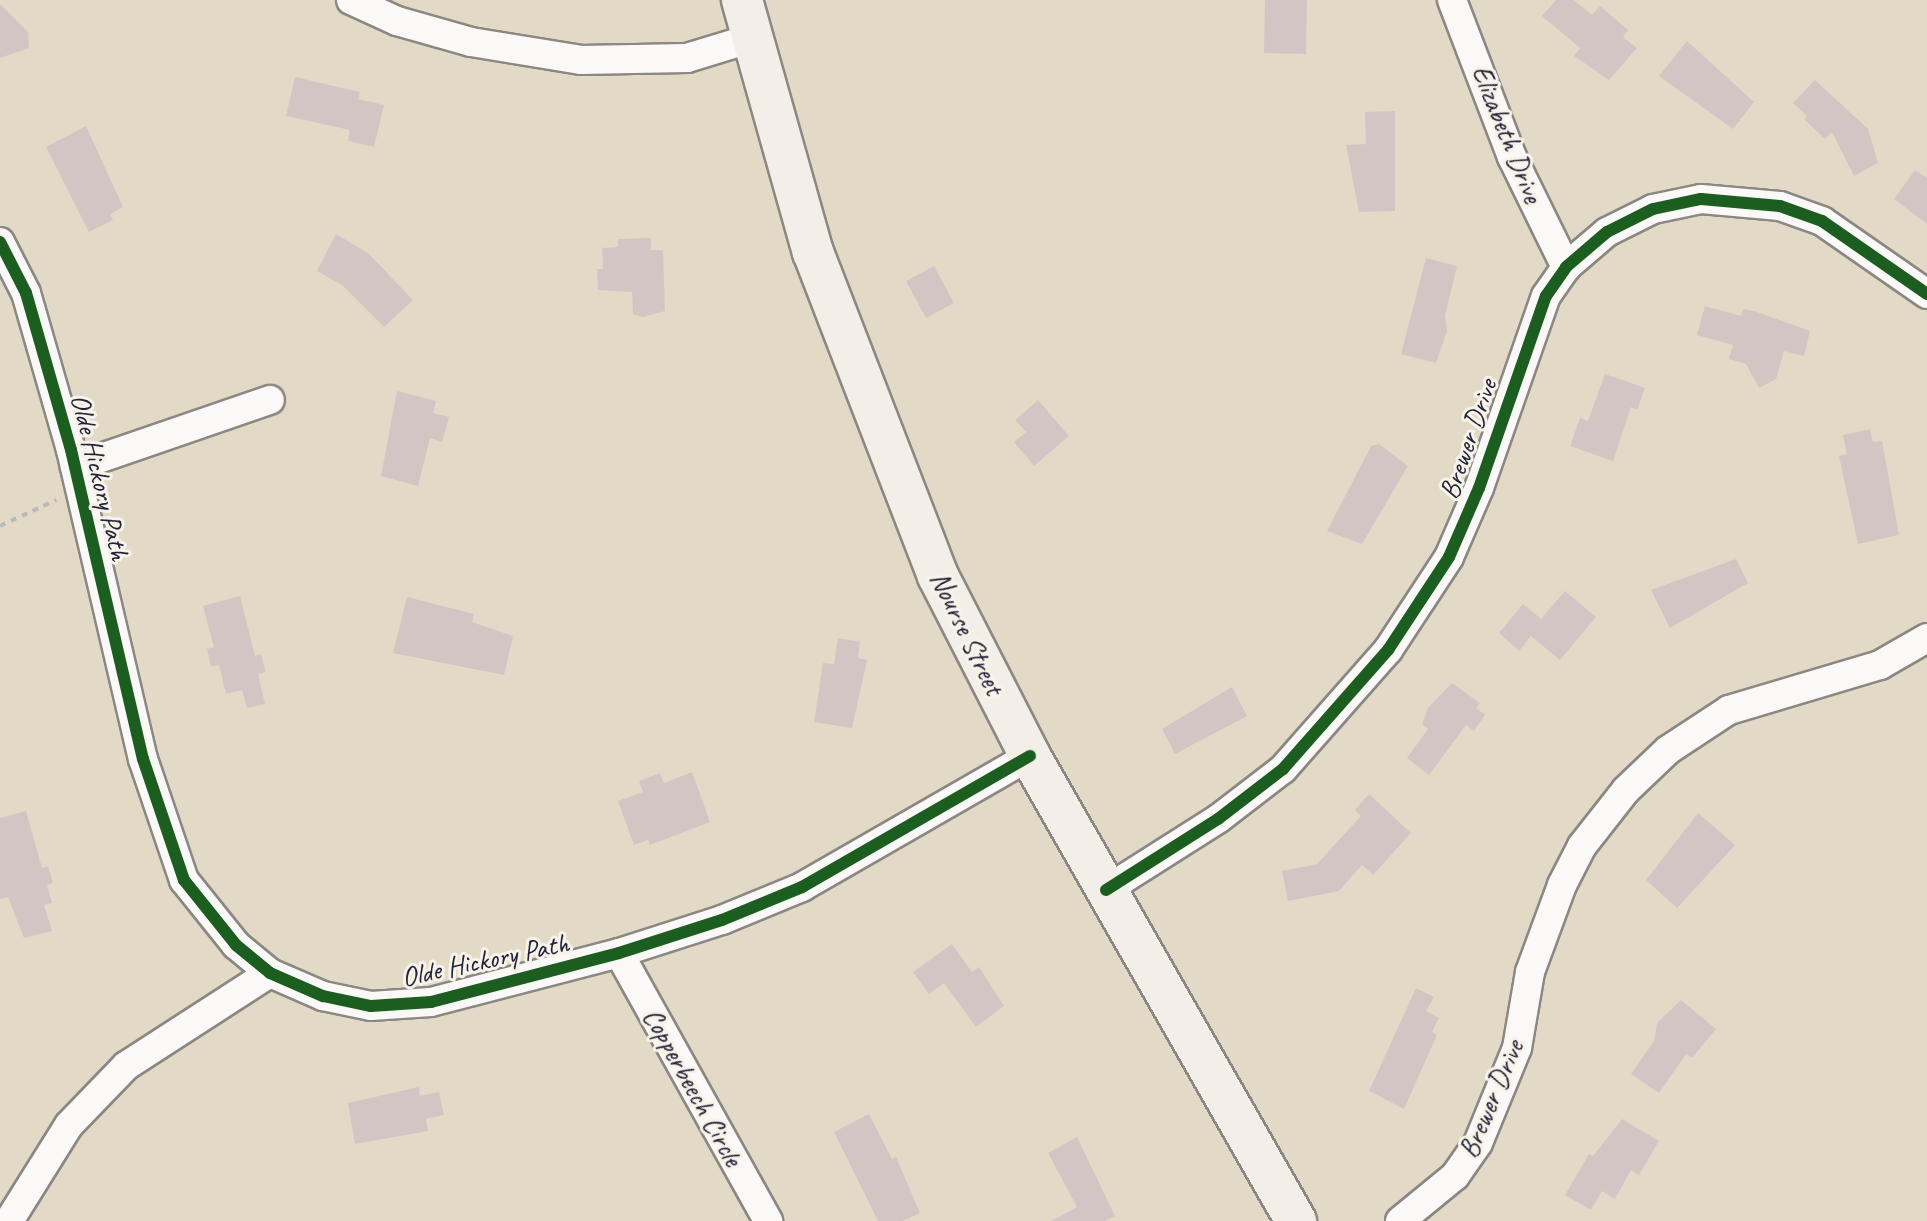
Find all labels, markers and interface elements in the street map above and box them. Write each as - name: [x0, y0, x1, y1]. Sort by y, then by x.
- street label: Elizabeth Drive: [1464, 60, 1550, 208]
- street label: Brewer Drive: [1432, 375, 1504, 503]
- street label: Olde Hickory Path: [63, 391, 137, 563]
- street label: Nourse Street: [923, 566, 1011, 700]
- street label: Olde Hickory Path: [398, 926, 572, 994]
- street label: Copperbeech Circle: [636, 1002, 750, 1172]
- street label: Brewer Drive: [1451, 1035, 1531, 1163]

